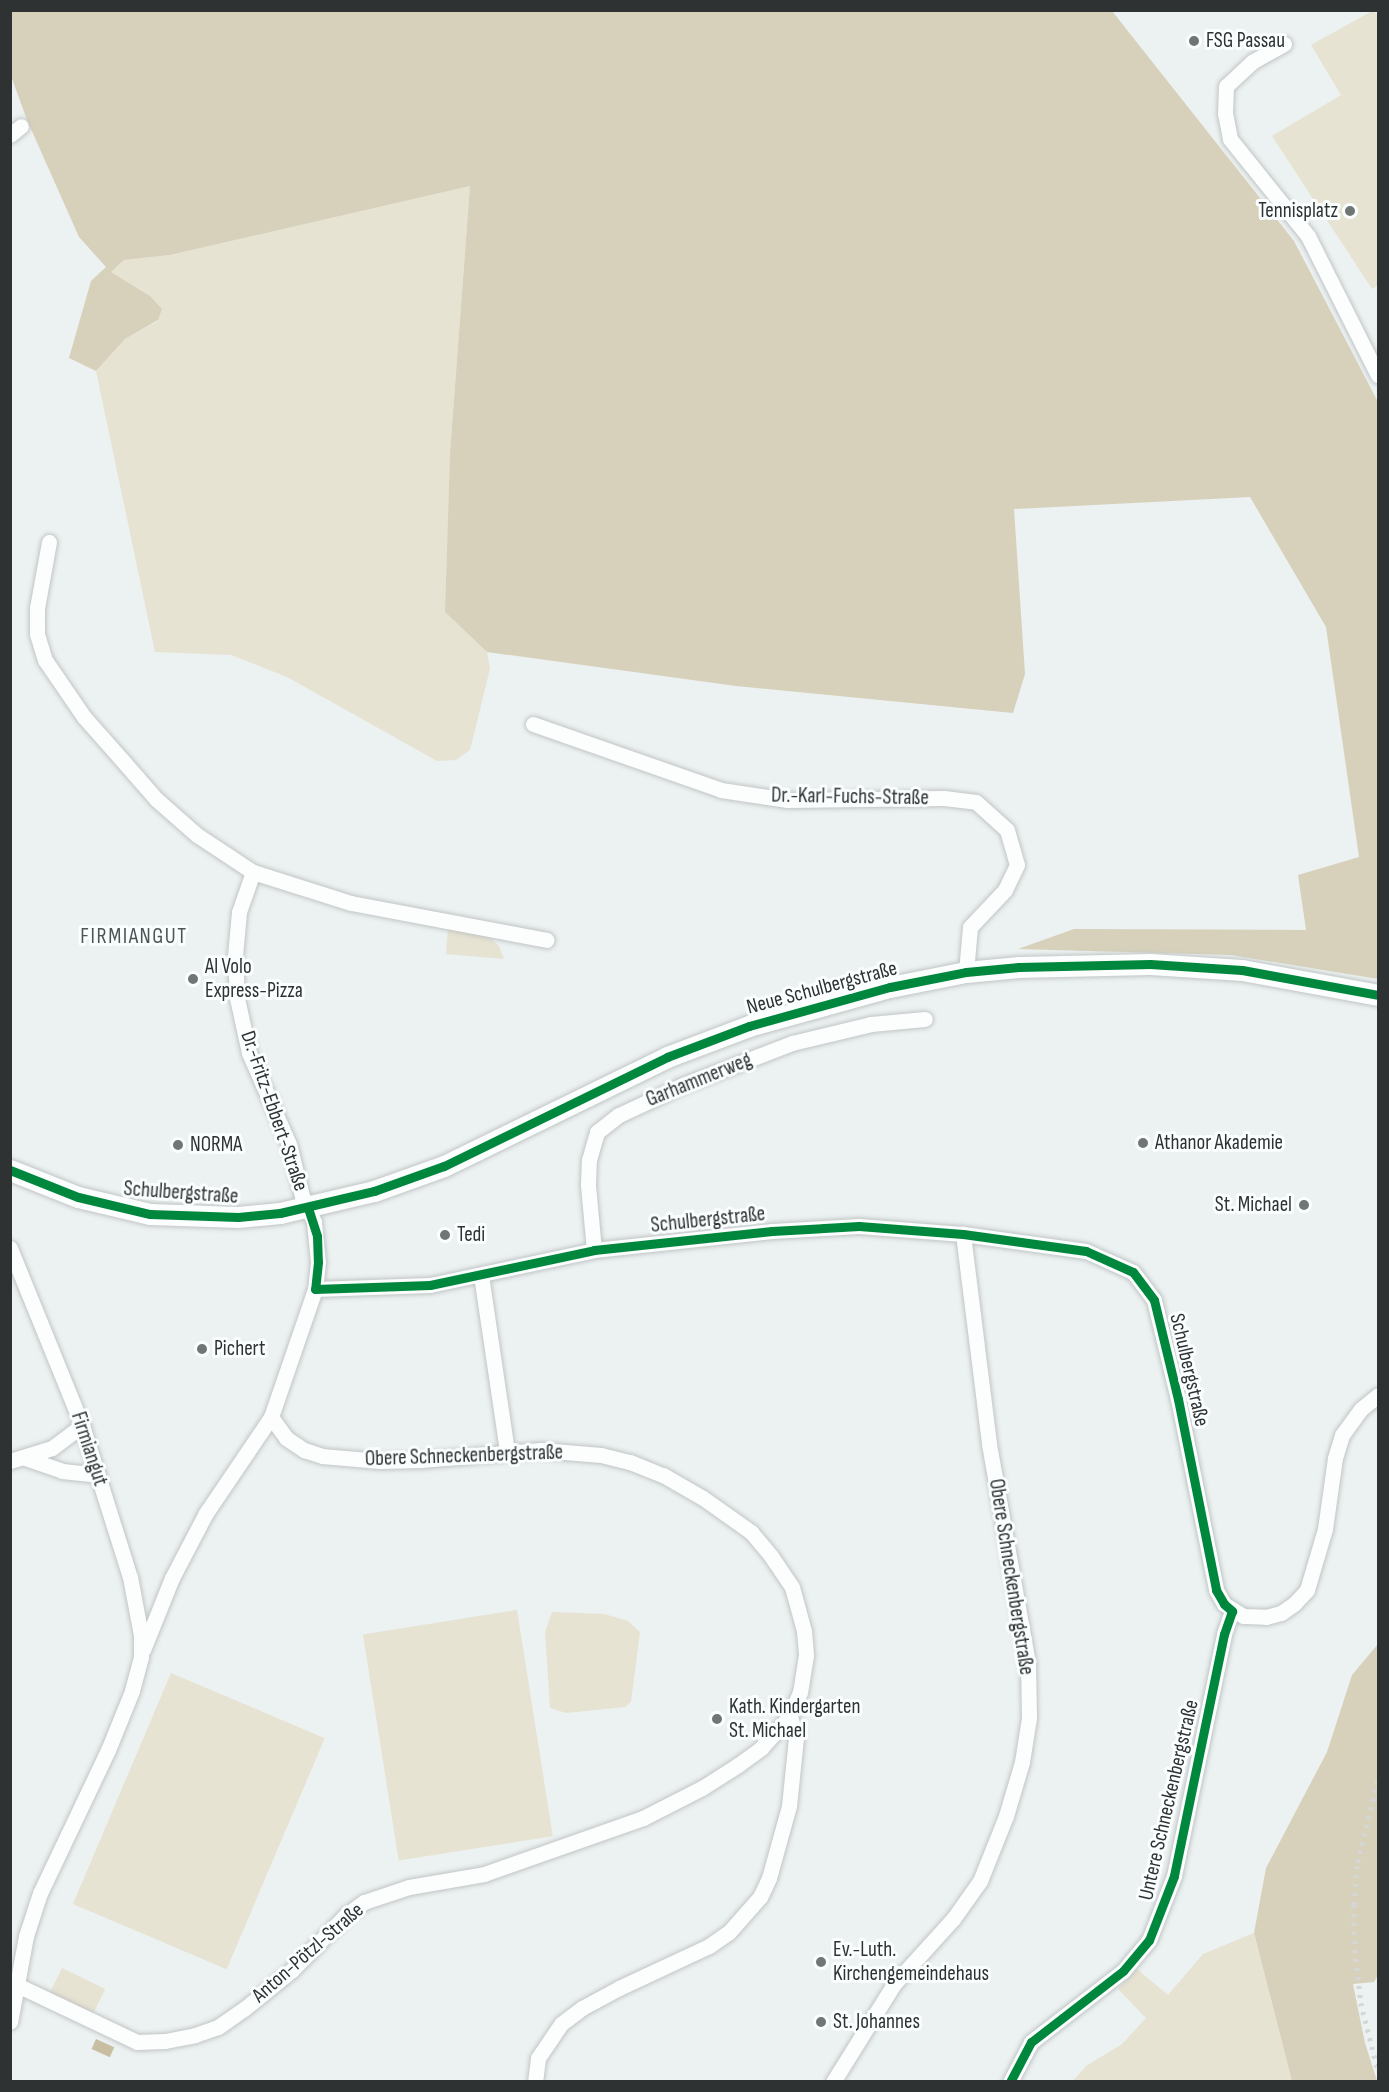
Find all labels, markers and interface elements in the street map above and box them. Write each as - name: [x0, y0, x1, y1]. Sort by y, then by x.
- place label: FSG Passau: [1206, 28, 1285, 54]
- marker: FSG Passau: [1187, 34, 1201, 48]
- place label: Tennisplatz: [1258, 198, 1338, 224]
- marker: Tennisplatz: [1343, 204, 1357, 218]
- street label: Dr.-Karl-Fuchs-Straße: [771, 783, 929, 811]
- district label: FIRMIANGUT: [80, 924, 188, 950]
- place label: Al Volo Express-Pizza: [205, 954, 303, 1004]
- street label: Neue Schulbergstraße: [744, 956, 900, 1020]
- marker: Al Volo Express-Pizza: [186, 972, 200, 986]
- street label: Dr.-Fritz-Ebbert-Straße: [235, 1028, 313, 1194]
- street label: Garhammerweg: [642, 1047, 756, 1113]
- place label: Athanor Akademie: [1155, 1130, 1283, 1156]
- place label: NORMA: [190, 1132, 242, 1158]
- marker: Athanor Akademie: [1136, 1136, 1150, 1150]
- marker: NORMA: [171, 1138, 185, 1152]
- street label: Schulbergstraße: [123, 1176, 239, 1210]
- place label: St. Michael: [1215, 1192, 1292, 1218]
- marker: St. Michael: [1297, 1198, 1311, 1212]
- street label: Schulbergstraße: [649, 1201, 767, 1239]
- place label: Tedi: [457, 1222, 485, 1248]
- marker: Tedi: [438, 1228, 452, 1242]
- street label: Schulbergstraße: [1164, 1311, 1214, 1429]
- place label: Pichert: [214, 1336, 265, 1362]
- marker: Pichert: [195, 1342, 209, 1356]
- street label: Firmiangut: [65, 1409, 113, 1489]
- street label: Obere Schneckenbergstraße: [364, 1440, 564, 1472]
- street label: Obere Schneckenbergstraße: [983, 1477, 1039, 1677]
- place label: Kath. Kindergarten St. Michael: [729, 1694, 860, 1744]
- street label: Untere Schneckenbergstraße: [1134, 1697, 1204, 1903]
- marker: Kath. Kindergarten St. Michael: [710, 1712, 724, 1726]
- street label: Anton-Pötzl-Straße: [247, 1898, 369, 2008]
- place label: Ev.-Luth. Kirchengemeindehaus: [833, 1937, 989, 1987]
- marker: Ev.-Luth. Kirchengemeindehaus: [814, 1955, 828, 1969]
- place label: St. Johannes: [833, 2009, 920, 2035]
- marker: St. Johannes: [814, 2015, 828, 2029]

